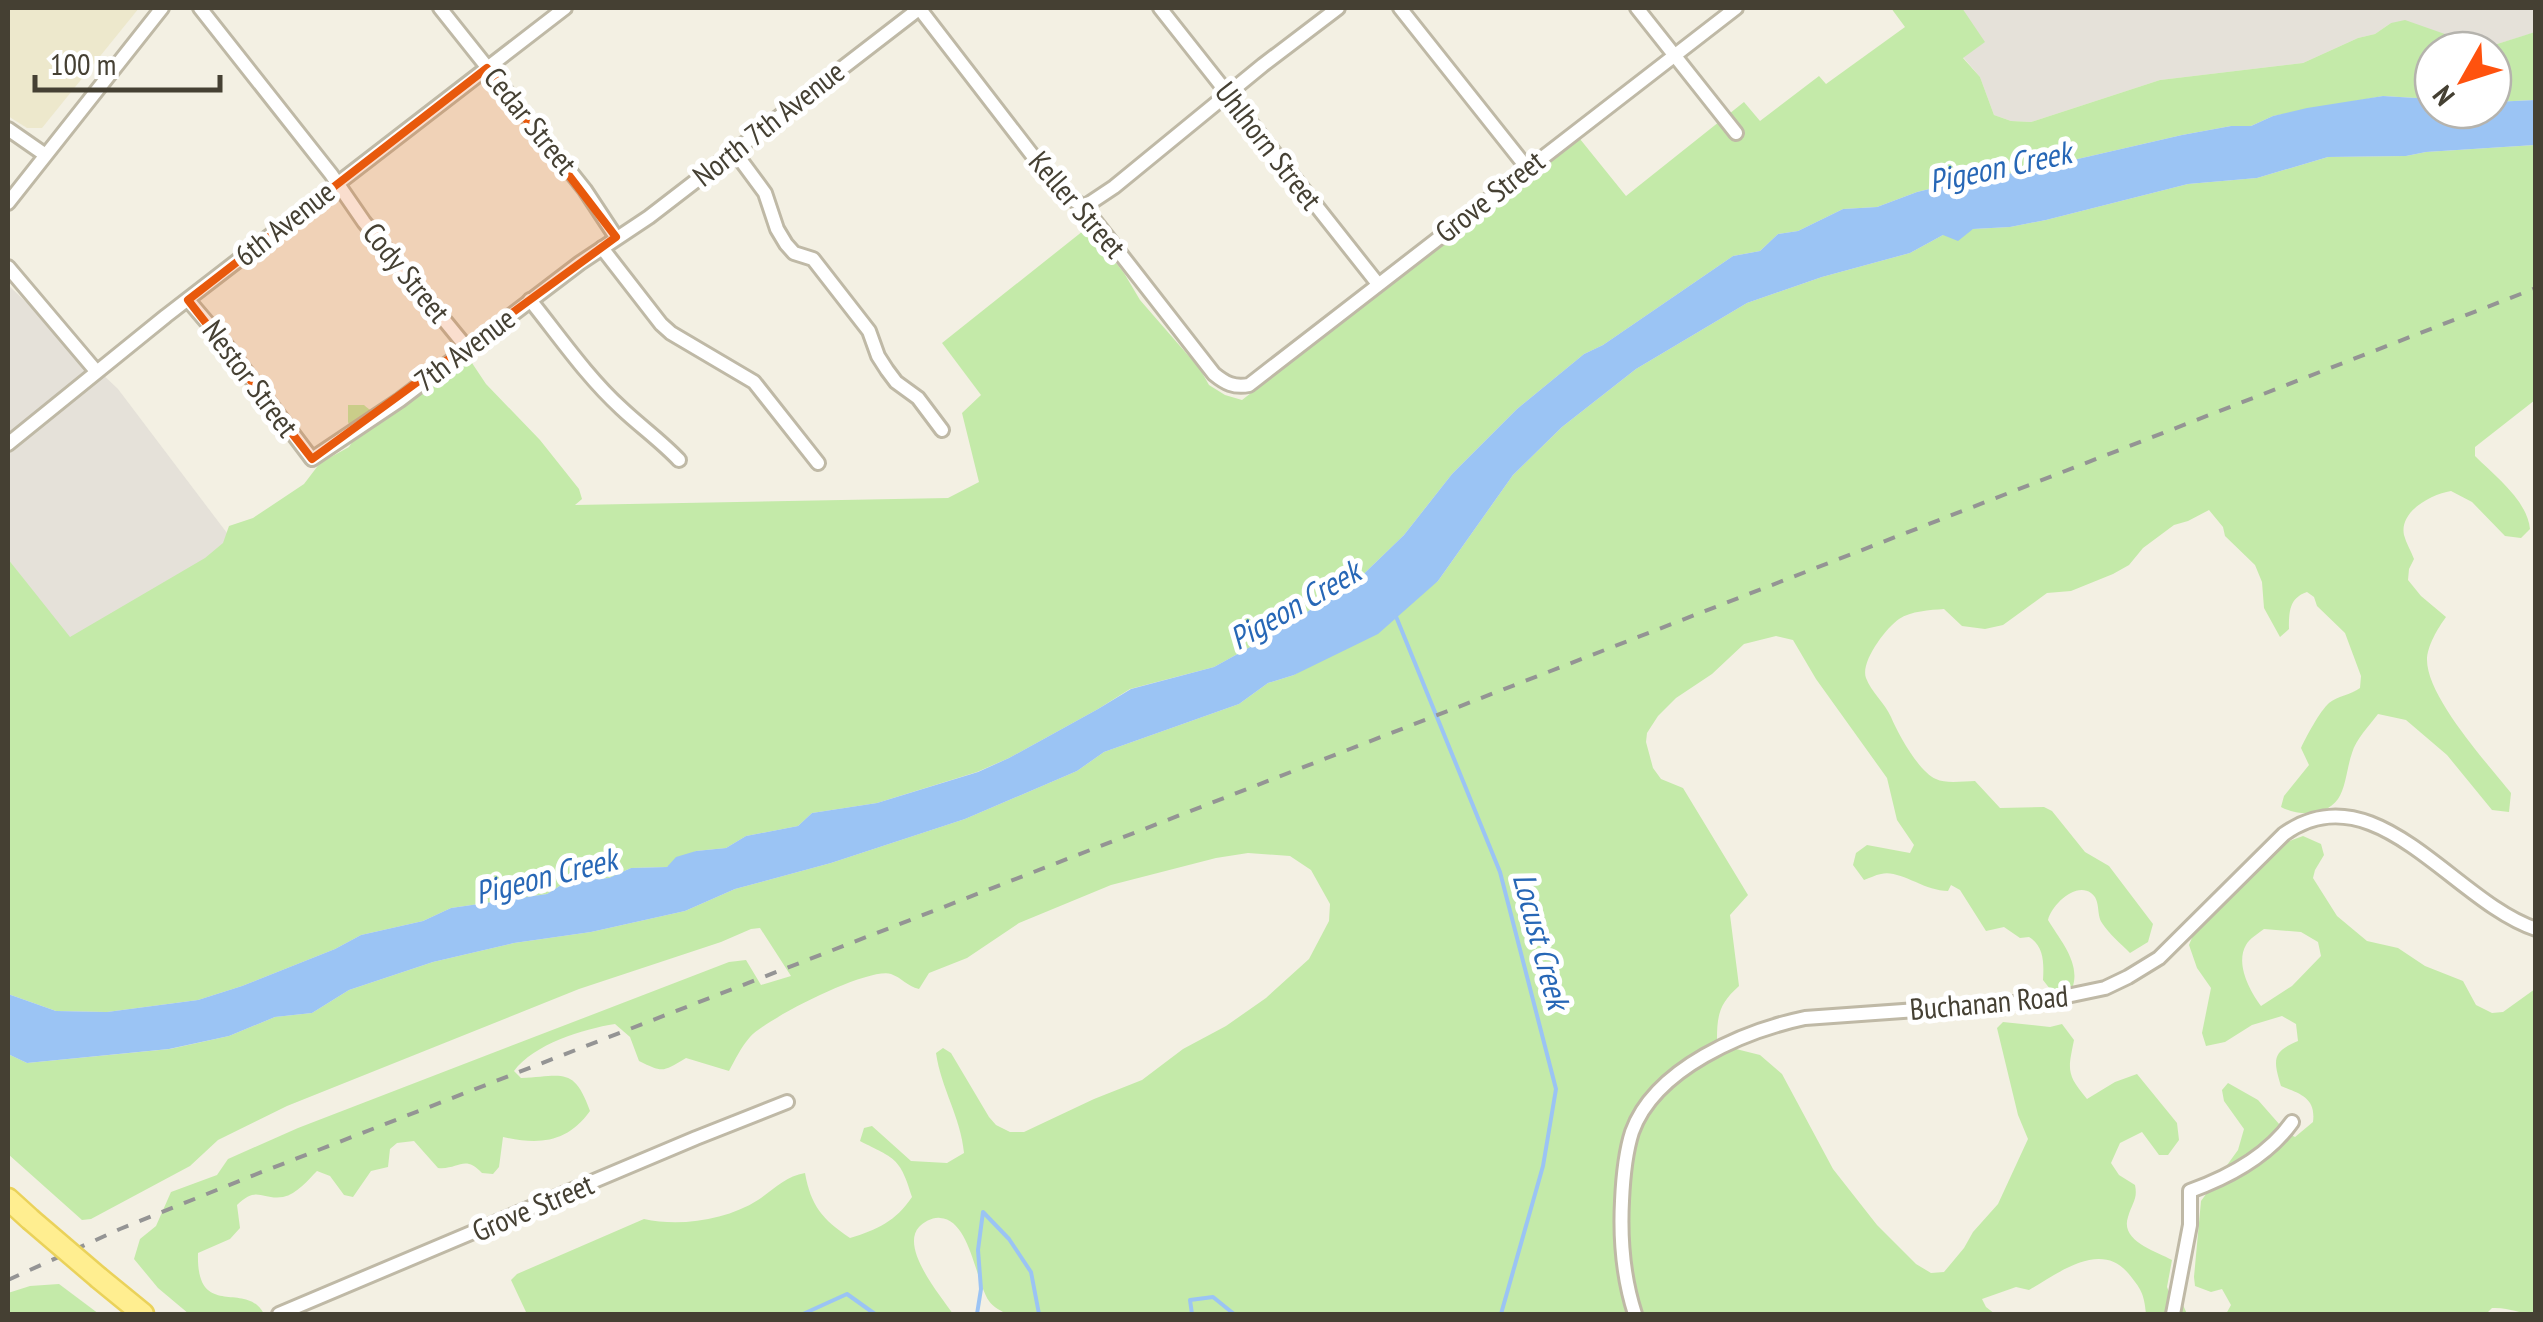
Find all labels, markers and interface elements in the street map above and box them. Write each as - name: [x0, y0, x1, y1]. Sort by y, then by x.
- scale bar: [35, 30, 220, 92]
- north arrow: [2413, 30, 2513, 130]
- text: 100 m: [50, 44, 116, 83]
- street label: North 7th Avenue: [684, 51, 852, 194]
- street label: Cedar Street: [476, 58, 587, 182]
- street label: Uhlhorn Street: [1207, 73, 1332, 217]
- text: N: [2424, 79, 2462, 114]
- water label: Pigeon Creek: [1925, 130, 2078, 202]
- street label: Grove Street: [1427, 141, 1552, 251]
- street label: Keller Street: [1021, 143, 1136, 266]
- street label: 6th Avenue: [226, 172, 342, 274]
- street label: Cody Street: [355, 214, 460, 331]
- street label: 7th Avenue: [406, 298, 522, 399]
- street label: Nestor Street: [195, 312, 308, 445]
- water label: Pigeon Creek: [1221, 548, 1371, 658]
- water label: Pigeon Creek: [471, 836, 624, 913]
- water label: Locust Creek: [1504, 868, 1581, 1017]
- street label: Buchanan Road: [1908, 975, 2070, 1028]
- street label: Grove Street: [466, 1163, 600, 1250]

